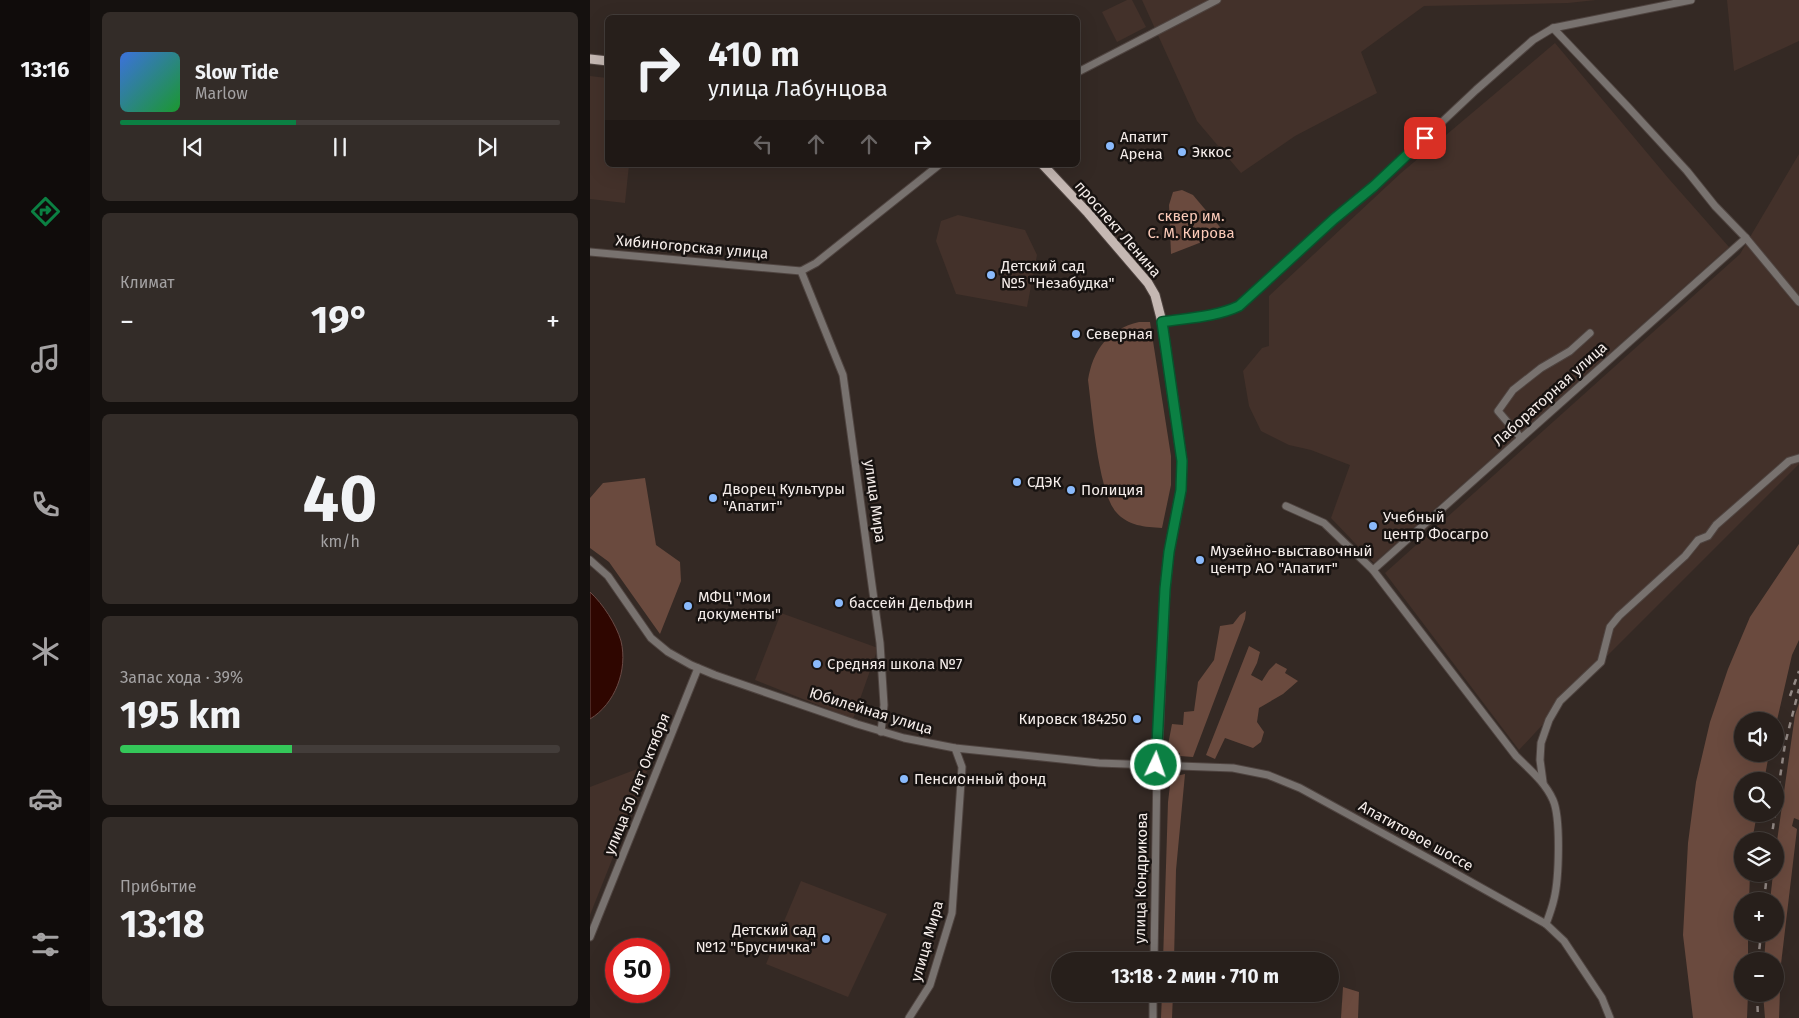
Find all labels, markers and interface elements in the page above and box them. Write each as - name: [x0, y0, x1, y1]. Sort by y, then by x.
- text: 410 m: [708, 33, 800, 75]
- icon: right: [625, 35, 690, 100]
- text: 13:16: [21, 56, 69, 83]
- text: Slow Tide: [195, 61, 279, 84]
- text: улица Лабунцова: [708, 75, 888, 102]
- text: Marlow: [195, 84, 248, 103]
- pin: [1404, 117, 1446, 159]
- icon: arrive: [1411, 124, 1439, 152]
- place label: Апатит Арена: [1120, 128, 1168, 163]
- icon: left: [749, 130, 777, 158]
- icon: ahead: [802, 130, 830, 158]
- icon: ahead: [855, 130, 883, 158]
- icon: right: [908, 130, 936, 158]
- icon: previous: [179, 133, 207, 161]
- icon: pause: [326, 133, 354, 161]
- icon: next: [473, 133, 501, 161]
- marker: Апатит Арена: [1104, 140, 1116, 152]
- place label: Эккос: [1192, 143, 1231, 161]
- marker: Эккос: [1176, 146, 1188, 158]
- street label: проспект Ленина: [1071, 177, 1165, 281]
- icon: directions: [28, 194, 63, 229]
- park label: сквер им. С. М. Кирова: [1147, 207, 1235, 242]
- street label: Хибиногорская улица: [615, 231, 769, 263]
- place label: Детский сад №5 "Незабудка": [1000, 257, 1115, 292]
- marker: Детский сад №5 "Незабудка": [985, 269, 997, 281]
- text: Климат: [120, 273, 175, 292]
- text: 19°: [311, 297, 369, 343]
- text: −: [120, 305, 134, 338]
- text: +: [546, 305, 560, 338]
- place label: Северная: [1086, 325, 1153, 343]
- marker: Северная: [1070, 328, 1082, 340]
- street label: Лабораторная улица: [1489, 338, 1611, 450]
- icon: music: [28, 341, 63, 376]
- street label: улица Мира: [860, 458, 890, 544]
- text: 40: [303, 460, 377, 538]
- place label: СДЭК: [1027, 473, 1062, 491]
- marker: СДЭК: [1011, 476, 1023, 488]
- place label: Дворец Культуры "Апатит": [722, 480, 845, 515]
- place label: Полиция: [1081, 481, 1143, 499]
- marker: Полиция: [1065, 484, 1077, 496]
- icon: phone: [28, 487, 63, 522]
- marker: Дворец Культуры "Апатит": [707, 492, 719, 504]
- place label: Учебный центр Фосагро: [1383, 508, 1489, 543]
- marker: Учебный центр Фосагро: [1367, 520, 1379, 532]
- text: km/h: [320, 532, 360, 551]
- place label: Музейно-выставочный центр АО "Апатит": [1210, 542, 1373, 577]
- marker: Музейно-выставочный центр АО "Апатит": [1194, 554, 1206, 566]
- place label: МФЦ "Мои документы": [698, 588, 781, 623]
- place label: бассейн Дельфин: [849, 594, 973, 612]
- marker: бассейн Дельфин: [833, 597, 845, 609]
- marker: МФЦ "Мои документы": [682, 600, 694, 612]
- icon: climate: [28, 634, 63, 669]
- place label: Средняя школа №7: [827, 655, 963, 673]
- marker: Средняя школа №7: [811, 658, 823, 670]
- text: Запас хода · 39%: [120, 668, 243, 687]
- street label: Юбилейная улица: [807, 684, 935, 738]
- text: 195 km: [120, 692, 241, 738]
- street label: улица 50 лет Октября: [600, 710, 674, 858]
- place label: Кировск 184250: [1018, 710, 1127, 728]
- map controls: [1734, 712, 1784, 1002]
- button: sound: [1734, 712, 1784, 762]
- marker: Кировск 184250: [1131, 713, 1143, 725]
- position arrow: [1129, 738, 1181, 790]
- place label: Пенсионный фонд: [914, 770, 1046, 788]
- button: search: [1734, 772, 1784, 822]
- marker: Пенсионный фонд: [898, 773, 910, 785]
- icon: car: [28, 781, 63, 816]
- street label: Апатитовое шоссе: [1356, 797, 1476, 875]
- street label: улица Кондрикова: [1131, 812, 1151, 944]
- button: layers: [1734, 832, 1784, 882]
- text: Прибытие: [120, 877, 196, 896]
- button: +: [1734, 892, 1784, 942]
- street label: улица Мира: [907, 898, 947, 984]
- text: 13:18: [120, 901, 205, 947]
- place label: Детский сад №12 "Брусничка": [696, 921, 816, 956]
- icon: filters: [28, 927, 63, 962]
- marker: Детский сад №12 "Брусничка": [820, 933, 832, 945]
- speed limit sign: 50: [605, 938, 670, 1003]
- button: −: [1734, 952, 1784, 1002]
- text: 13:18 · 2 мин · 710 m: [1111, 965, 1279, 988]

